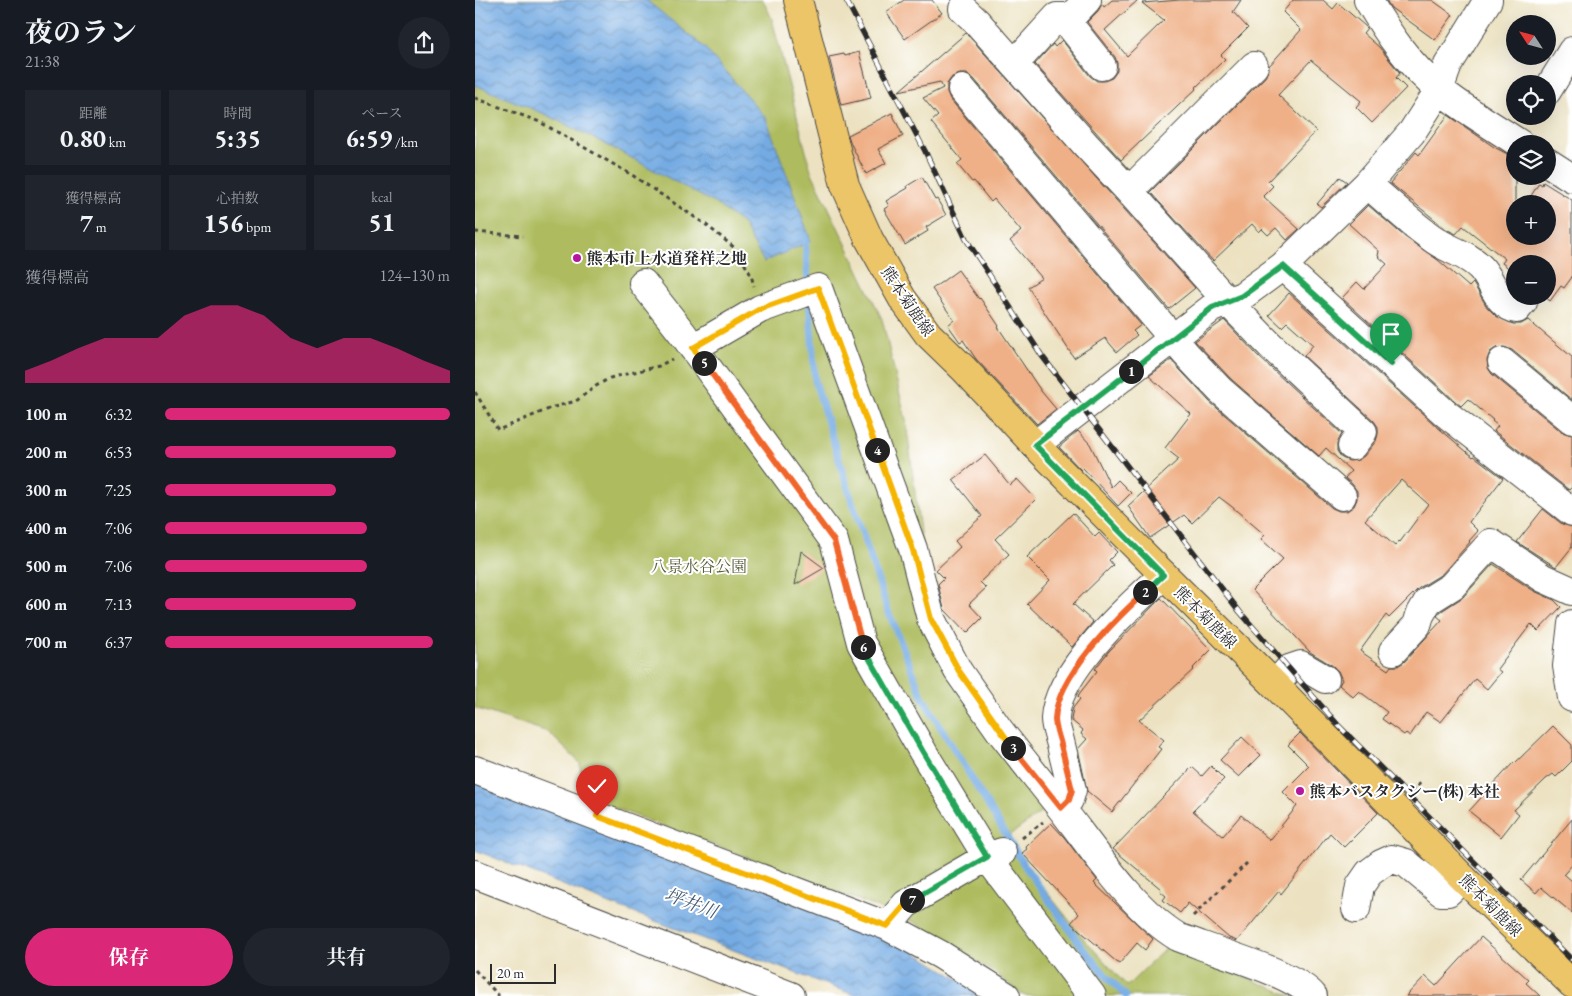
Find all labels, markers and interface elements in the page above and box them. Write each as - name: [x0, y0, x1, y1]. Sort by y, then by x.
- text: 夜のラン: [25, 14, 137, 50]
- north arrow: [1506, 15, 1556, 65]
- map controls: [1506, 15, 1556, 305]
- button: share: [398, 17, 450, 69]
- text: 21:38: [25, 51, 60, 72]
- button: locate: [1506, 75, 1556, 125]
- text: 距離: [79, 104, 107, 122]
- text: 時間: [223, 104, 251, 122]
- text: ペース: [361, 104, 402, 122]
- text: 0.80: [60, 122, 106, 154]
- text: 5:35: [214, 122, 261, 154]
- text: 6:59: [346, 122, 392, 154]
- text: km: [106, 133, 126, 151]
- text: /km: [392, 133, 418, 151]
- button: layers: [1506, 135, 1556, 185]
- text: kcal: [371, 188, 392, 206]
- text: 獲得標高: [65, 189, 121, 207]
- text: 心拍数: [216, 189, 258, 207]
- button: +: [1506, 195, 1556, 245]
- text: 51: [369, 206, 395, 238]
- text: 7: [80, 207, 93, 239]
- text: 156: [204, 207, 243, 239]
- text: m: [93, 218, 107, 236]
- text: bpm: [243, 218, 271, 236]
- place label: 熊本市上水道発祥之地: [587, 248, 747, 269]
- marker: 熊本市上水道発祥之地: [571, 252, 583, 264]
- button: −: [1506, 255, 1556, 305]
- street label: 熊本菊鹿線: [877, 262, 939, 340]
- text: 124–130 m: [379, 265, 450, 286]
- text: 獲得標高: [25, 267, 89, 288]
- pin: [1370, 313, 1412, 364]
- icon: arrive: [1377, 320, 1405, 348]
- pin: 5: [691, 350, 717, 376]
- text: 5: [701, 354, 708, 372]
- pin: 1: [1119, 358, 1143, 384]
- text: 1: [1128, 362, 1135, 380]
- text: 100 m: [25, 404, 67, 425]
- text: 6:32: [105, 404, 132, 425]
- pin: 4: [865, 438, 889, 462]
- text: 4: [874, 441, 881, 459]
- text: 200 m: [25, 442, 67, 463]
- text: 6:53: [105, 442, 132, 463]
- text: 300 m: [25, 480, 67, 501]
- text: 7:25: [105, 480, 132, 501]
- text: 400 m: [25, 518, 67, 539]
- text: 7:06: [105, 518, 132, 539]
- text: 500 m: [25, 556, 67, 577]
- text: 7:06: [105, 556, 132, 577]
- park label: 八景水谷公園: [651, 556, 747, 577]
- pin: 2: [1133, 580, 1157, 604]
- street label: 熊本菊鹿線: [1170, 582, 1241, 653]
- text: 2: [1142, 583, 1149, 601]
- text: 600 m: [25, 594, 67, 615]
- text: 7:13: [105, 594, 132, 615]
- text: 700 m: [25, 632, 67, 653]
- text: 6:37: [105, 632, 132, 653]
- pin: 6: [851, 634, 875, 660]
- text: 6: [860, 638, 867, 656]
- pin: 3: [1001, 736, 1025, 760]
- text: 3: [1010, 739, 1017, 757]
- pin: [576, 765, 618, 816]
- icon: check: [583, 772, 611, 800]
- place label: 熊本バスタクシー(株) 本社: [1310, 781, 1500, 802]
- marker: 熊本バスタクシー(株) 本社: [1294, 785, 1306, 797]
- street label: 熊本菊鹿線: [1455, 870, 1526, 941]
- water label: 坪井川: [662, 882, 722, 924]
- pin: 7: [899, 888, 925, 912]
- text: 7: [909, 891, 916, 909]
- button: 保存: [25, 928, 233, 986]
- button: 共有: [243, 928, 450, 986]
- scale bar: [490, 961, 556, 984]
- text: 20 m: [497, 964, 524, 982]

